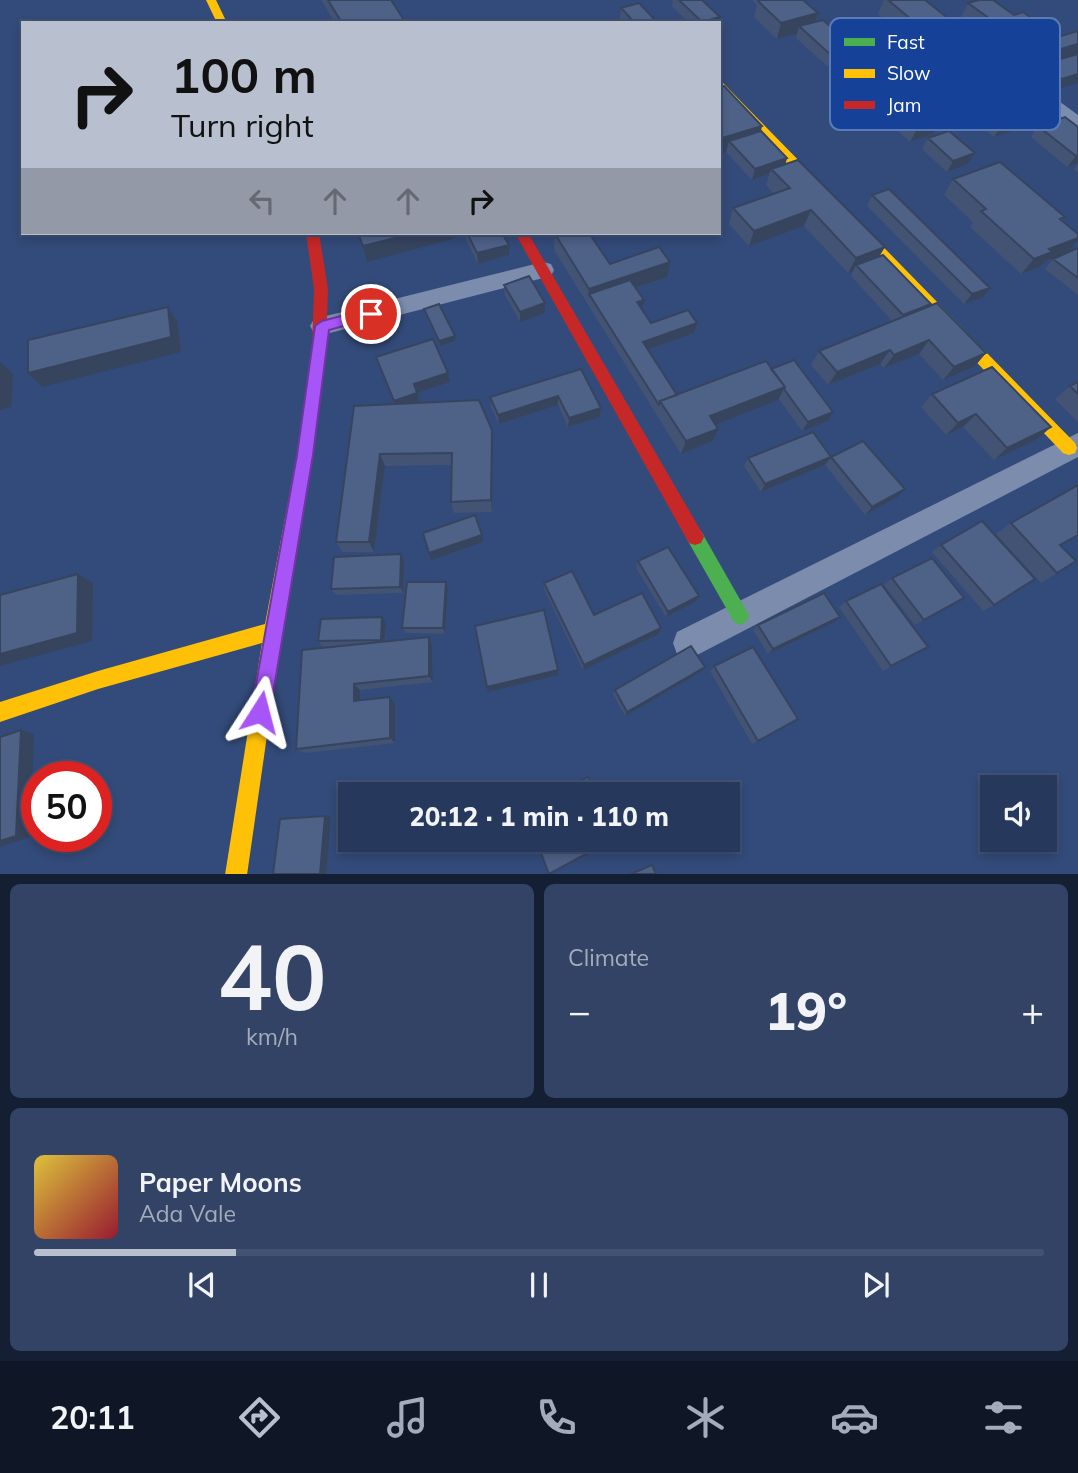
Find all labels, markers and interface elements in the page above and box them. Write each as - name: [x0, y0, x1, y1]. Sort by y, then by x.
- legend: [830, 18, 1060, 130]
- text: Fast: [887, 30, 925, 54]
- text: 100 m: [171, 44, 317, 105]
- icon: right: [56, 49, 147, 140]
- text: Slow: [887, 61, 931, 85]
- text: Jam: [887, 93, 921, 117]
- text: Turn right: [171, 105, 314, 145]
- icon: left: [243, 182, 281, 220]
- icon: ahead: [316, 182, 354, 220]
- icon: ahead: [389, 182, 427, 220]
- icon: right: [462, 182, 500, 220]
- pin: [341, 284, 401, 344]
- icon: arrive: [352, 295, 390, 333]
- position arrow: [223, 675, 297, 749]
- speed limit sign: 50: [21, 761, 112, 852]
- map controls: [980, 775, 1057, 852]
- button: sound: [980, 775, 1057, 852]
- text: 20:12 · 1 min · 110 m: [409, 800, 669, 833]
- text: 40: [217, 919, 327, 1033]
- text: Climate: [568, 943, 649, 972]
- text: 19°: [765, 978, 847, 1043]
- text: −: [568, 987, 591, 1035]
- text: +: [1021, 987, 1044, 1035]
- text: km/h: [246, 1022, 298, 1051]
- text: Paper Moons: [139, 1166, 302, 1199]
- text: Ada Vale: [139, 1199, 236, 1228]
- icon: previous: [183, 1266, 221, 1304]
- icon: pause: [520, 1266, 558, 1304]
- icon: next: [857, 1266, 895, 1304]
- icon: directions: [235, 1393, 284, 1442]
- icon: music: [383, 1393, 432, 1442]
- icon: phone: [532, 1393, 581, 1442]
- icon: climate: [681, 1393, 730, 1442]
- icon: car: [830, 1393, 879, 1442]
- icon: filters: [979, 1393, 1028, 1442]
- text: 20:11: [50, 1397, 135, 1437]

